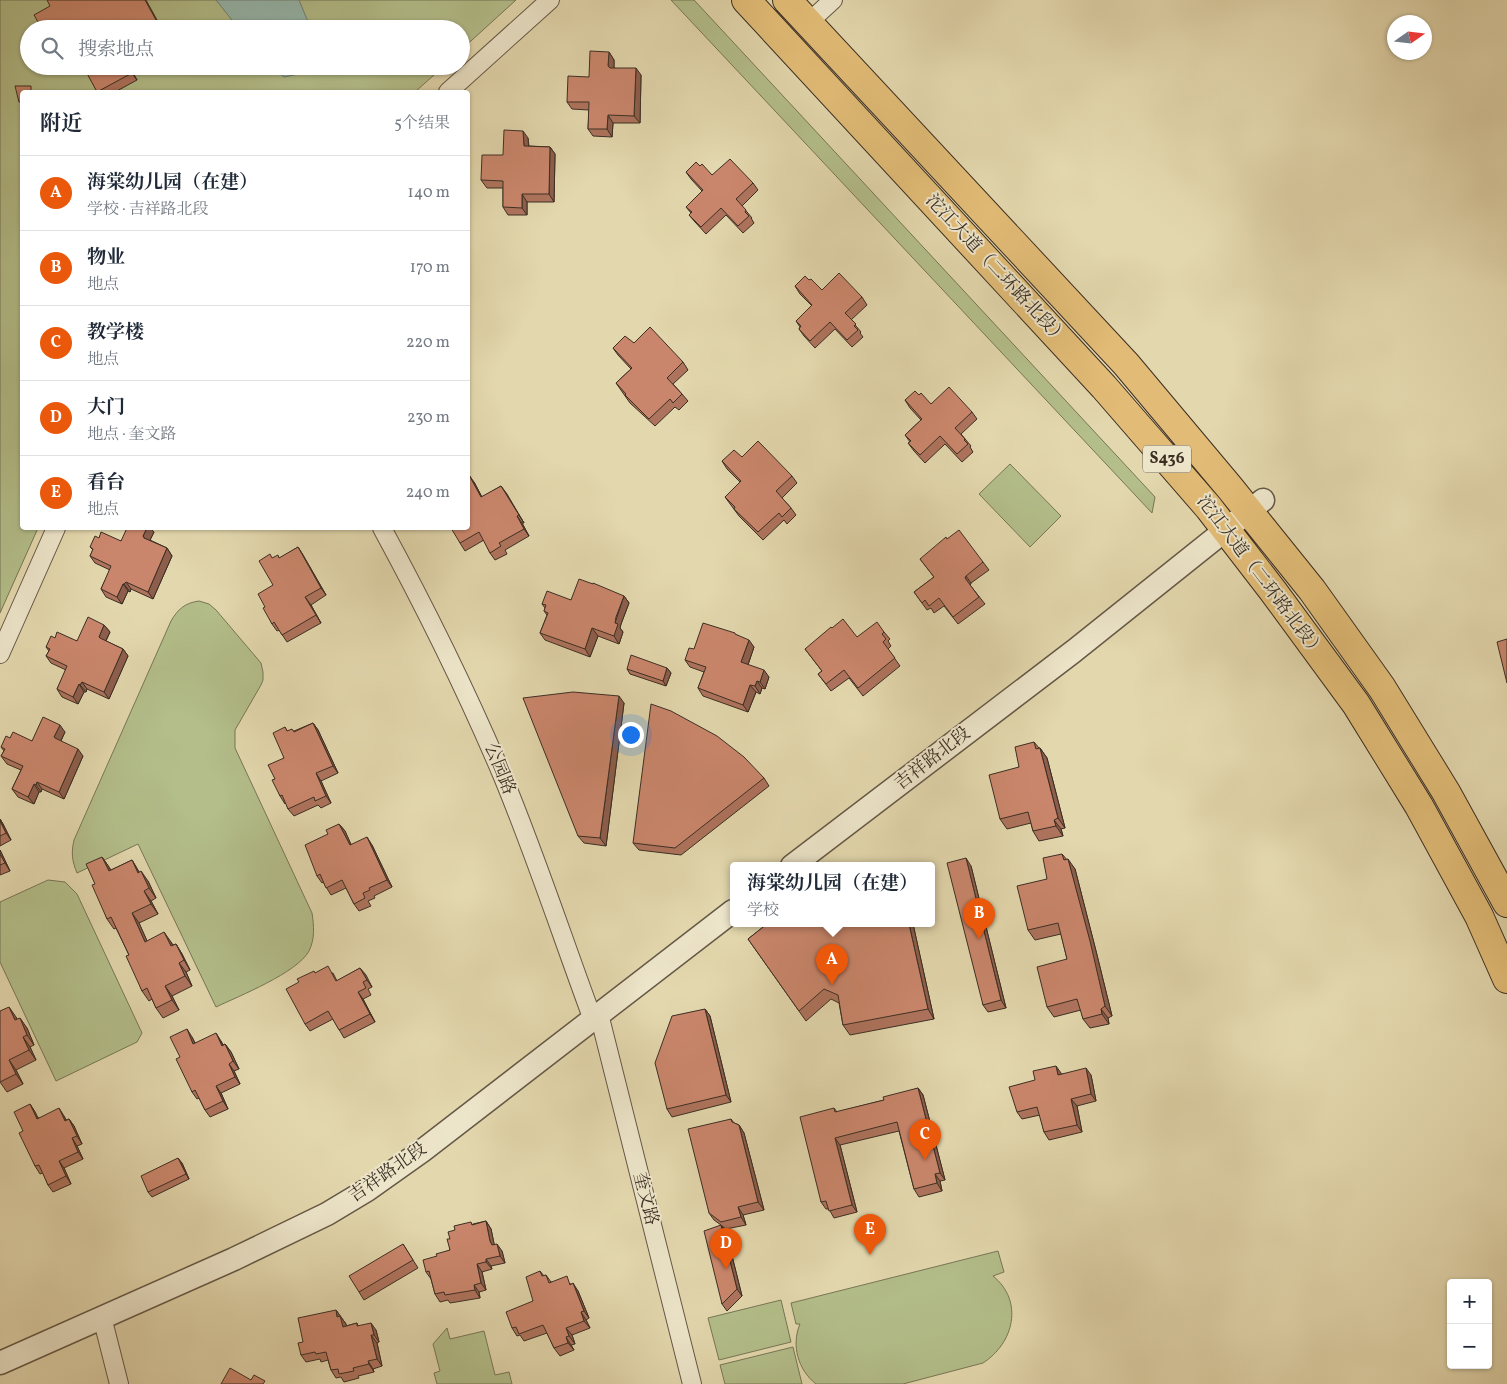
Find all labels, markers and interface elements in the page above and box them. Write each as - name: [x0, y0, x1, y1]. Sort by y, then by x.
- north arrow: [1387, 15, 1432, 60]
- search box: [20, 20, 470, 75]
- icon: search: [38, 34, 66, 62]
- text: 搜索地点: [78, 37, 154, 63]
- text: 附近: [40, 110, 82, 139]
- text: 5个结果: [394, 113, 450, 135]
- text: 海棠幼儿园（在建）: [87, 170, 258, 196]
- text: A: [50, 182, 62, 204]
- text: 140 m: [408, 182, 450, 204]
- street label: 沱江大道（二环路北段）: [919, 189, 1073, 351]
- text: 学校 · 吉祥路北段: [87, 199, 209, 221]
- text: 物业: [87, 245, 125, 271]
- text: B: [51, 257, 61, 279]
- text: 170 m: [410, 257, 450, 279]
- text: 地点: [87, 274, 119, 296]
- text: 教学楼: [87, 320, 144, 346]
- text: C: [51, 332, 61, 354]
- text: 220 m: [406, 332, 450, 354]
- text: 地点: [87, 349, 119, 371]
- text: 大门: [87, 395, 125, 421]
- text: D: [50, 407, 62, 429]
- text: 230 m: [407, 407, 450, 429]
- text: 地点 · 奎文路: [87, 424, 177, 446]
- road number: S436: [1143, 446, 1191, 472]
- text: 看台: [87, 470, 125, 496]
- text: E: [51, 482, 61, 504]
- text: 240 m: [406, 482, 450, 504]
- street label: 沱江大道（二环路北段）: [1190, 490, 1330, 664]
- text: 地点: [87, 499, 119, 521]
- street label: 吉祥路北段: [890, 721, 976, 797]
- your location: [618, 722, 644, 748]
- street label: 公园路: [477, 739, 521, 799]
- popup: [730, 862, 935, 927]
- text: 海棠幼儿园（在建）: [747, 871, 918, 897]
- pin: B: [963, 898, 995, 939]
- text: 学校: [747, 900, 779, 922]
- pin: A: [816, 944, 848, 985]
- pin: C: [909, 1119, 941, 1160]
- street label: 吉祥路北段: [344, 1137, 432, 1209]
- street label: 奎文路: [626, 1170, 664, 1228]
- pin: E: [854, 1214, 886, 1255]
- pin: D: [710, 1228, 742, 1269]
- map controls: [1447, 1279, 1492, 1369]
- button: +: [1447, 1279, 1492, 1324]
- button: −: [1447, 1324, 1492, 1369]

